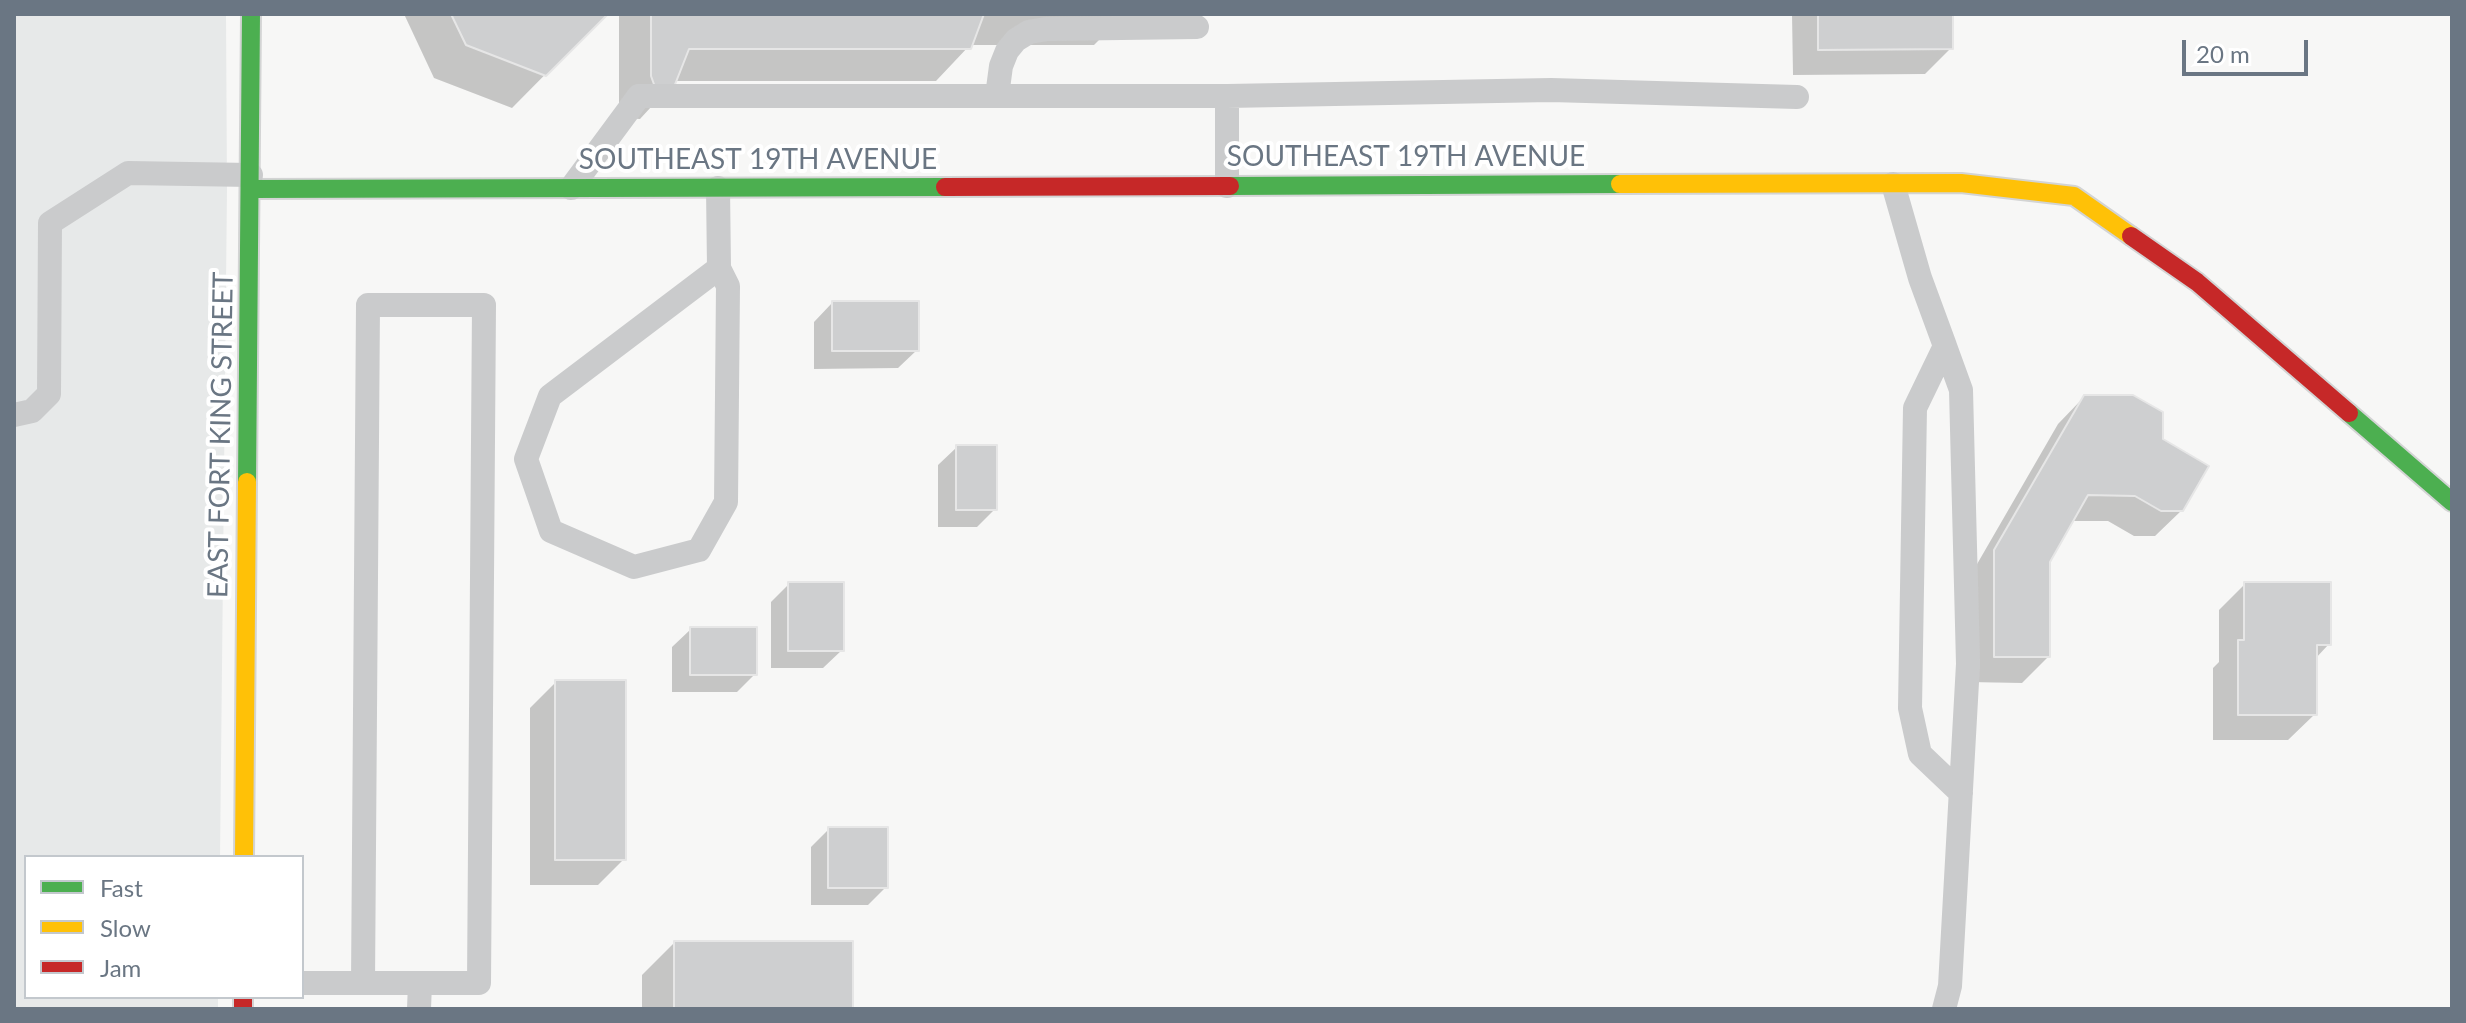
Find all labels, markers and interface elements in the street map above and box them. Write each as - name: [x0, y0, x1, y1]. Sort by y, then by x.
- scale bar: [2186, 24, 2312, 74]
- text: 20 m: [2196, 39, 2250, 68]
- street label: SOUTHEAST 19TH AVENUE: [1227, 140, 1585, 174]
- street label: SOUTHEAST 19TH AVENUE: [579, 143, 937, 177]
- street label: EAST FORT KING STREET: [201, 272, 241, 598]
- legend: [24, 855, 304, 999]
- text: Fast: [100, 873, 143, 902]
- text: Slow: [100, 913, 151, 942]
- text: Jam: [100, 953, 141, 982]

